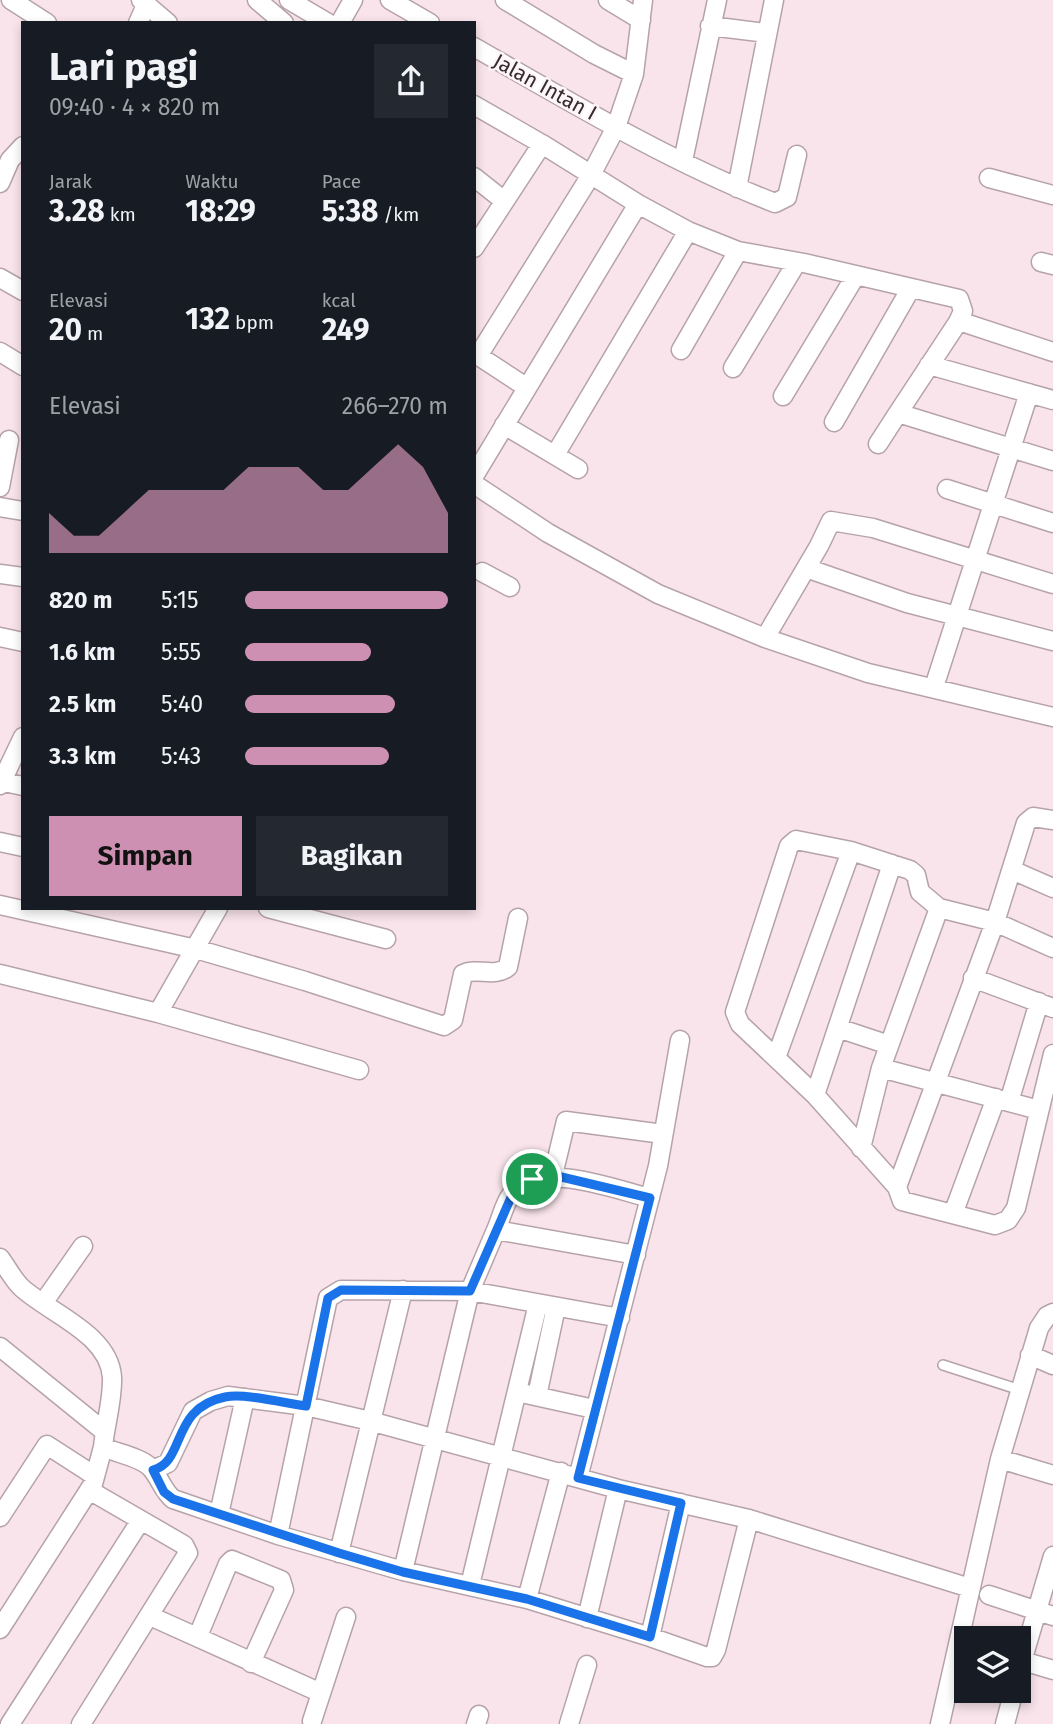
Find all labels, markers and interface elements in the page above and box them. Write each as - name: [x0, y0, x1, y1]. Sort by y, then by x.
- text: Lari pagi: [49, 44, 198, 90]
- button: share: [374, 44, 448, 118]
- street label: Jalan Intan I: [489, 48, 601, 126]
- text: 09:40 · 4 × 820 m: [49, 93, 220, 121]
- text: Jarak: [49, 170, 92, 193]
- text: Waktu: [185, 170, 238, 193]
- text: Pace: [322, 170, 361, 193]
- text: 3.28: [49, 193, 105, 229]
- text: 18:29: [185, 193, 256, 229]
- text: 5:38: [322, 193, 378, 229]
- text: km: [105, 203, 136, 226]
- text: /km: [378, 203, 419, 226]
- text: Elevasi: [49, 289, 108, 312]
- text: kcal: [322, 289, 356, 312]
- text: 132: [185, 301, 230, 337]
- text: bpm: [230, 311, 274, 334]
- text: 20: [49, 312, 82, 348]
- text: 249: [322, 312, 369, 348]
- text: m: [82, 322, 103, 345]
- text: Elevasi: [49, 392, 121, 420]
- text: 266–270 m: [342, 392, 448, 420]
- text: 820 m: [49, 586, 112, 614]
- text: 5:15: [161, 586, 199, 614]
- text: 1.6 km: [49, 638, 116, 666]
- text: 5:55: [161, 638, 201, 666]
- text: 2.5 km: [49, 690, 117, 718]
- text: 5:40: [161, 690, 203, 718]
- text: 3.3 km: [49, 742, 116, 770]
- text: 5:43: [161, 742, 201, 770]
- button: Simpan: [49, 816, 242, 896]
- button: Bagikan: [256, 816, 448, 896]
- pin: [502, 1149, 562, 1209]
- icon: arrive: [513, 1160, 551, 1198]
- map controls: [954, 1626, 1031, 1703]
- button: layers: [954, 1626, 1031, 1703]

